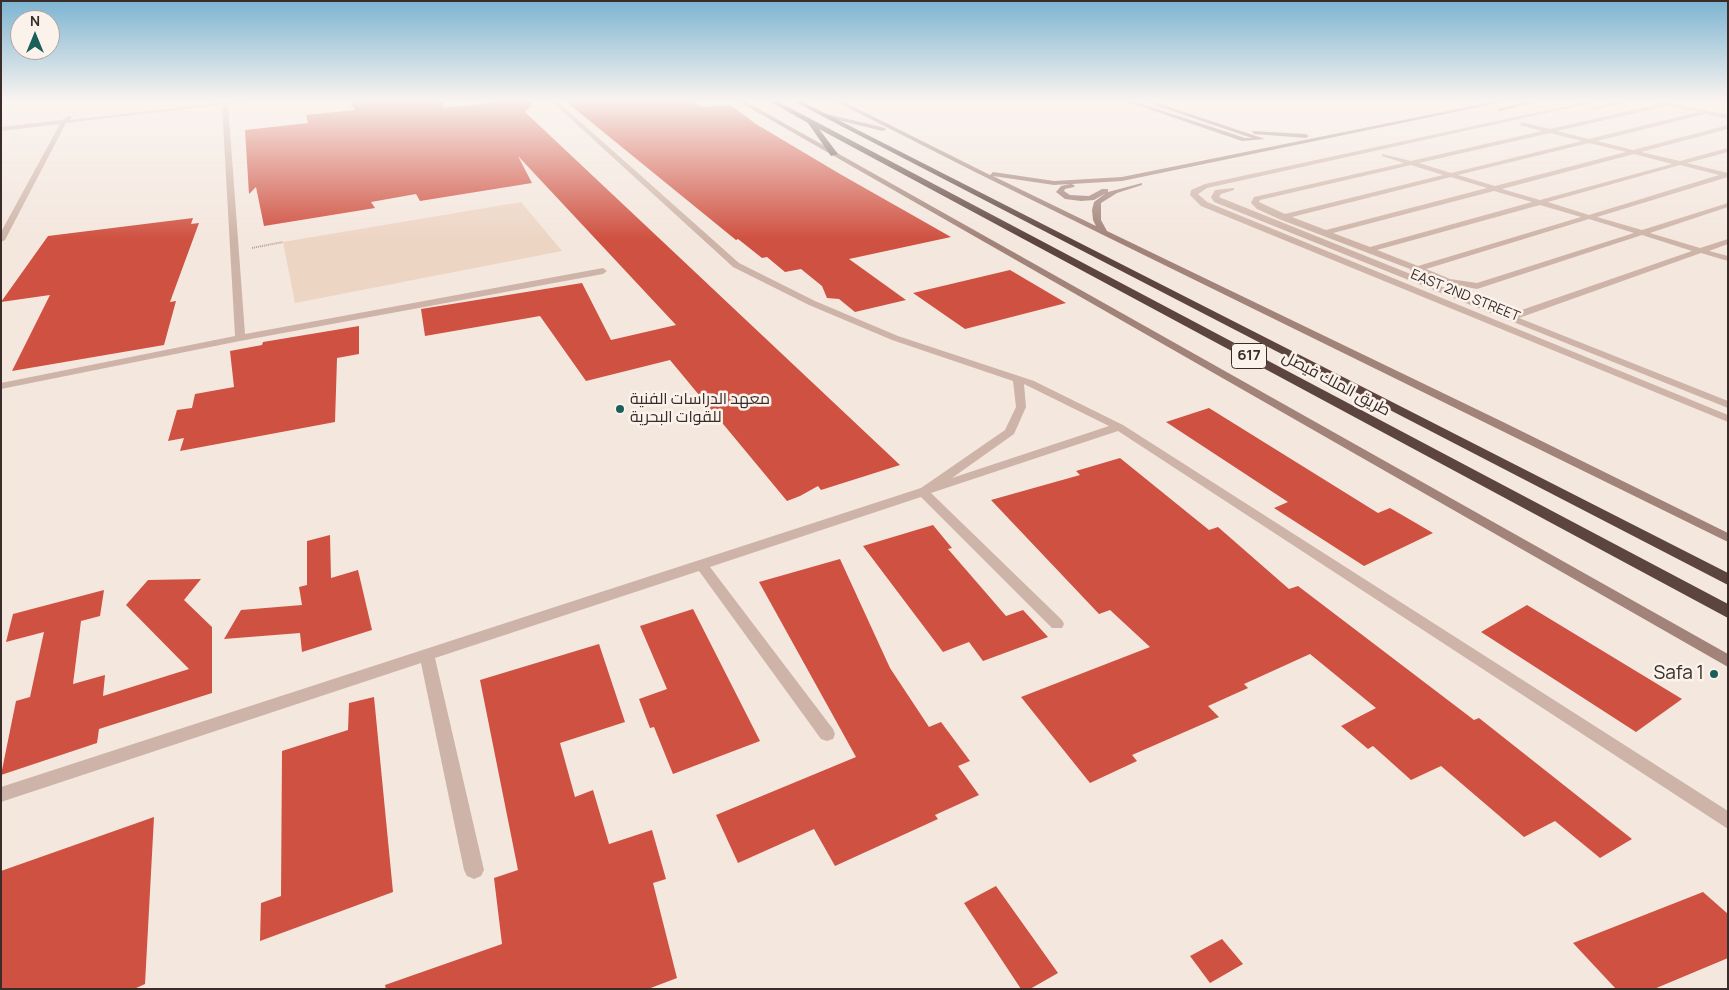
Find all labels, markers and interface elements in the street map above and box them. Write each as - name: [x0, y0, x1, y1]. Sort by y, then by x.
- north arrow: [10, 10, 60, 60]
- text: N: [30, 11, 40, 30]
- street label: EAST 2ND STREET: [1408, 266, 1522, 326]
- road number: 617: [1232, 344, 1266, 368]
- street label: طريق الملك فيصل: [1279, 347, 1393, 421]
- place label: معهد الدراسات الفنية للقوات البحرية: [630, 390, 770, 428]
- marker: معهد الدراسات الفنية للقوات البحرية: [614, 403, 626, 415]
- place label: Safa 1: [1654, 663, 1704, 685]
- marker: Safa 1: [1708, 668, 1720, 680]

